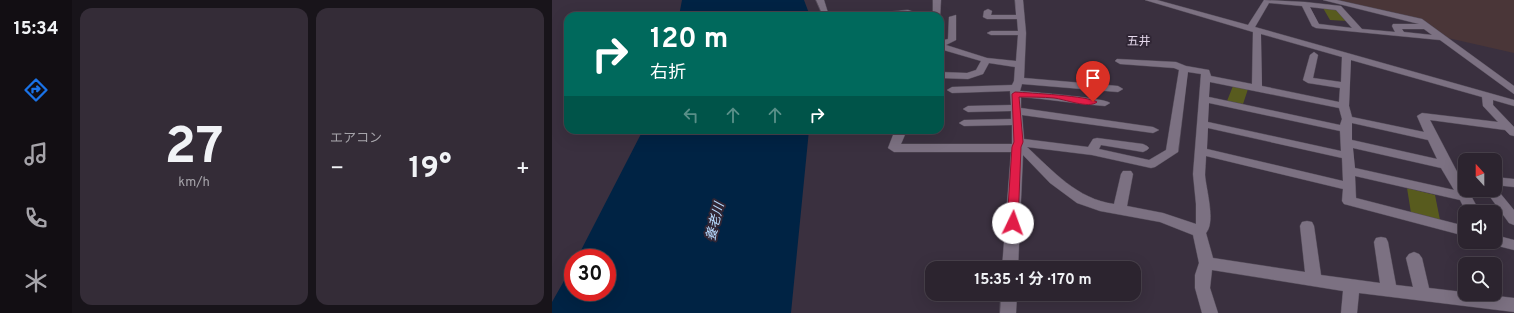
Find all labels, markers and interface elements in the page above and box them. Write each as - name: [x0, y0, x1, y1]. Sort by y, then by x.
- text: 15:34: [14, 18, 58, 41]
- text: 120 m: [650, 22, 728, 58]
- icon: right: [584, 28, 636, 80]
- district label: 五井: [1127, 34, 1151, 50]
- pin: [1076, 61, 1110, 102]
- text: 右折: [650, 62, 686, 85]
- icon: arrive: [1082, 67, 1104, 89]
- icon: directions: [22, 76, 50, 104]
- icon: left: [680, 104, 702, 126]
- icon: ahead: [722, 104, 744, 126]
- icon: ahead: [764, 104, 786, 126]
- icon: right: [806, 104, 828, 126]
- text: 27: [164, 116, 224, 182]
- text: エアコン: [330, 131, 382, 147]
- icon: music: [22, 140, 50, 168]
- text: 19°: [409, 151, 451, 188]
- north arrow: [1458, 153, 1502, 197]
- map controls: [1458, 153, 1502, 301]
- text: −: [330, 156, 344, 183]
- text: +: [516, 156, 530, 183]
- text: km/h: [178, 175, 210, 191]
- water label: 養老川: [704, 199, 729, 243]
- position arrow: [992, 202, 1034, 244]
- icon: phone: [22, 204, 50, 232]
- button: sound: [1458, 205, 1502, 249]
- speed limit sign: 30: [564, 249, 616, 301]
- button: search: [1458, 257, 1502, 301]
- icon: climate: [22, 267, 50, 295]
- text: 15:35 · 1 分 · 170 m: [974, 271, 1092, 290]

